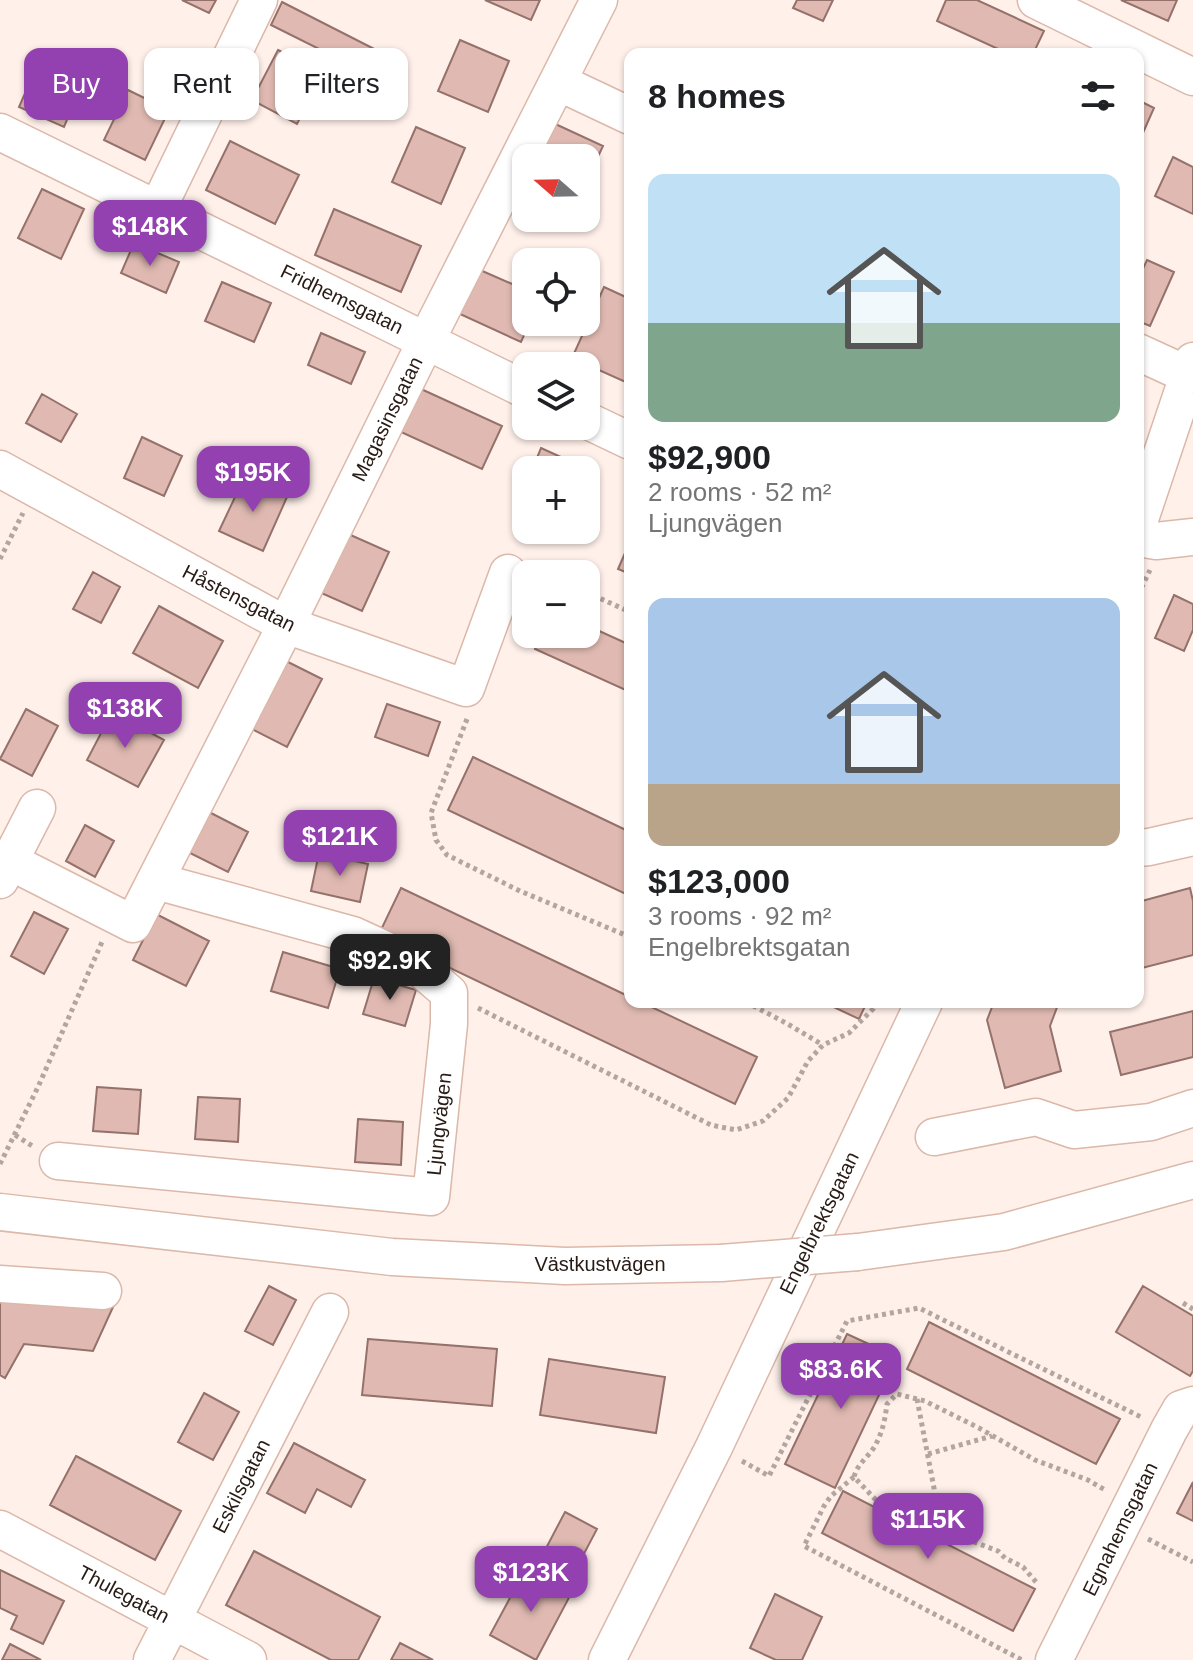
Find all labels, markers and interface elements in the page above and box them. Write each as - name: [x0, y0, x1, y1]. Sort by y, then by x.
- chip: Buy: [24, 48, 128, 120]
- chip: Rent: [144, 48, 259, 120]
- chip: Filters: [275, 48, 408, 120]
- icon: filters: [1076, 74, 1120, 118]
- text: 8 homes: [648, 77, 786, 115]
- north arrow: [512, 144, 600, 232]
- map controls: [512, 144, 600, 648]
- pin: $148K: [94, 200, 206, 268]
- text: $148K: [112, 211, 188, 241]
- icon: home: [812, 226, 956, 370]
- button: locate: [512, 248, 600, 336]
- street label: Fridhemsgatan: [277, 260, 407, 338]
- button: layers: [512, 352, 600, 440]
- street label: Magasinsgatan: [347, 353, 427, 485]
- text: $92,900: [648, 438, 771, 476]
- pin: $195K: [197, 446, 309, 514]
- button: +: [512, 456, 600, 544]
- text: $195K: [215, 457, 291, 487]
- text: 2 rooms · 52 m²: [648, 477, 832, 507]
- text: Ljungvägen: [648, 508, 782, 538]
- street label: Håstensgatan: [179, 560, 299, 636]
- button: −: [512, 560, 600, 648]
- icon: home: [812, 650, 956, 794]
- pin: $138K: [69, 682, 181, 750]
- text: $138K: [87, 693, 163, 723]
- pin: $121K: [284, 810, 396, 878]
- text: $121K: [302, 821, 378, 851]
- text: $123,000: [648, 862, 790, 900]
- text: 3 rooms · 92 m²: [648, 901, 832, 931]
- text: Engelbrektsgatan: [648, 932, 850, 962]
- pin: $92.9K: [325, 934, 455, 1002]
- text: $92.9K: [348, 945, 432, 975]
- street label: Ljungvägen: [423, 1071, 455, 1177]
- street label: Engelbrektsgatan: [775, 1148, 863, 1298]
- street label: Västkustvägen: [534, 1253, 666, 1275]
- pin: $83.6K: [776, 1343, 906, 1411]
- text: $83.6K: [799, 1354, 883, 1384]
- street label: Eskilsgatan: [208, 1435, 274, 1537]
- street label: Egnahemsgatan: [1078, 1459, 1162, 1599]
- pin: $115K: [872, 1493, 984, 1561]
- text: $115K: [890, 1504, 966, 1534]
- pin: $123K: [475, 1546, 587, 1614]
- text: $123K: [493, 1557, 569, 1587]
- street label: Thulegatan: [75, 1561, 173, 1627]

